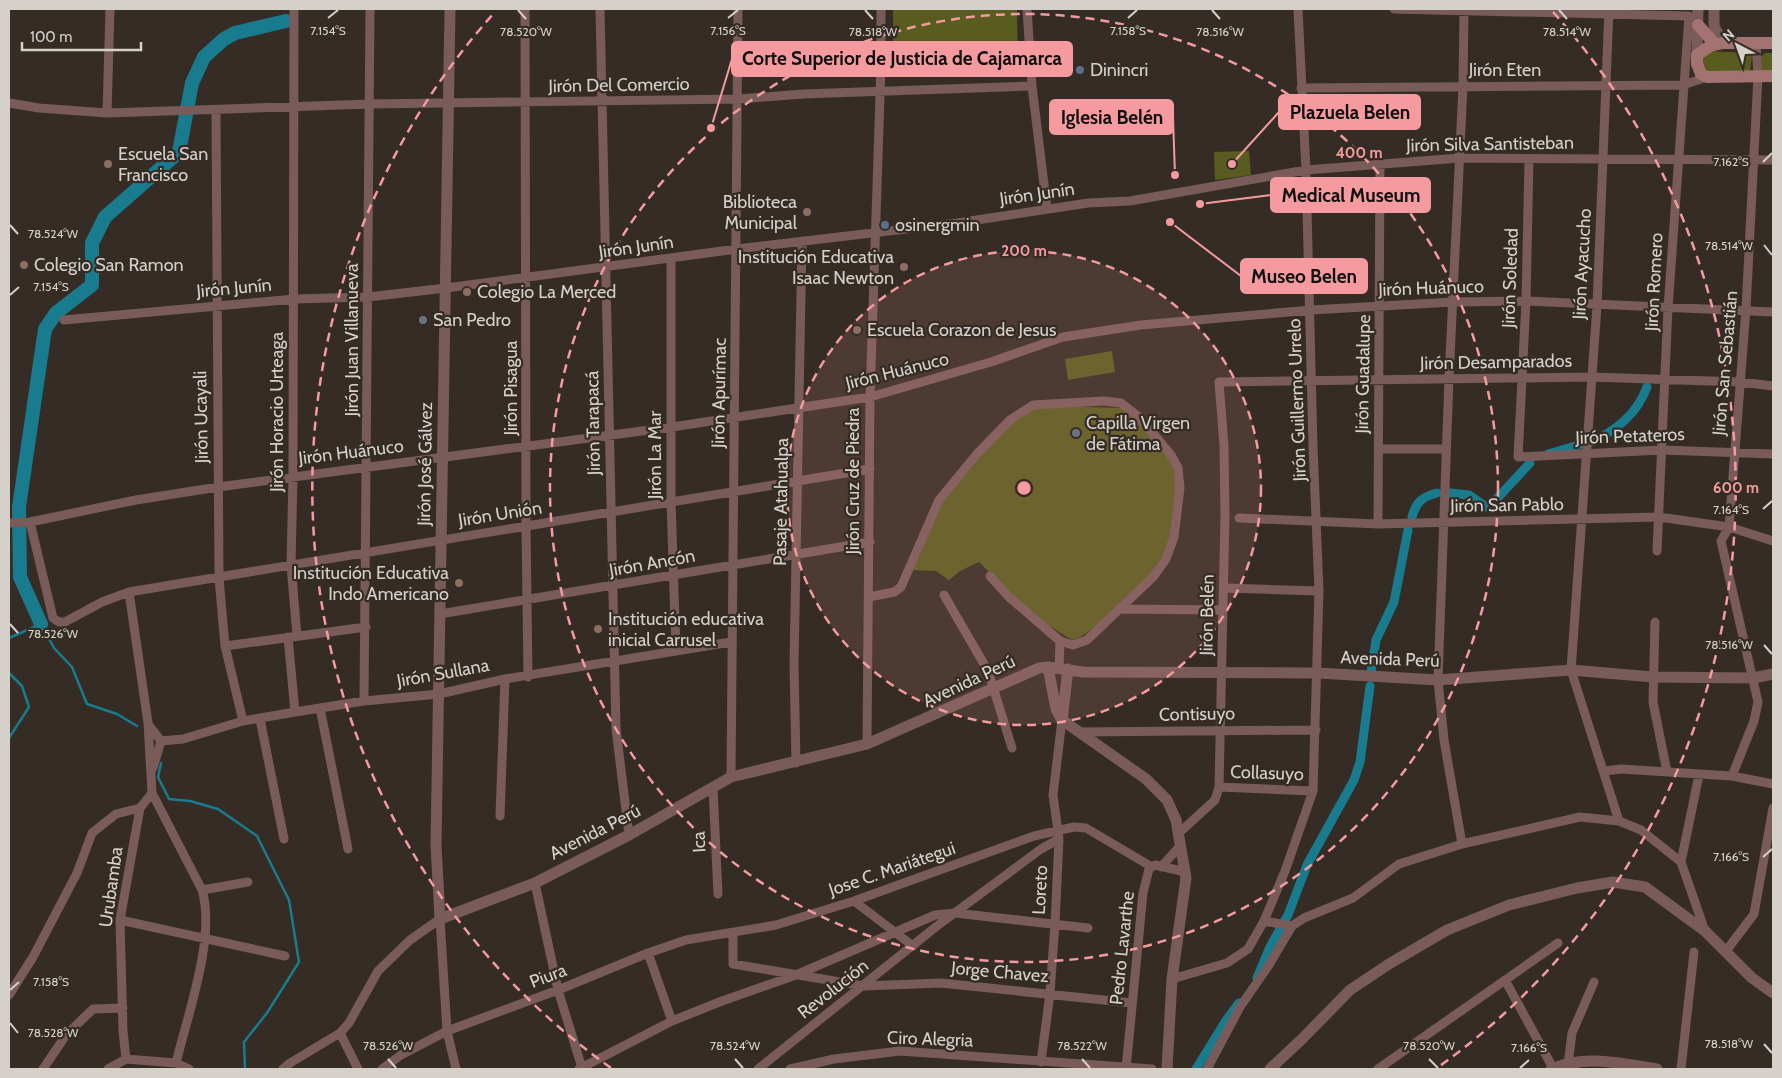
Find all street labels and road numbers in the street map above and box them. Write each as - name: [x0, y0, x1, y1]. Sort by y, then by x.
- street label: Jirón Eten: [1468, 59, 1541, 81]
- street label: Jirón Del Comercio: [547, 73, 690, 97]
- street label: Jirón Silva Santisteban: [1405, 132, 1574, 156]
- street label: Jirón Junín: [997, 178, 1076, 210]
- street label: Jirón Ayacucho: [1568, 208, 1596, 321]
- street label: Jirón Soledad: [1497, 228, 1523, 329]
- street label: Jirón Junín: [596, 231, 675, 263]
- street label: Jirón Romero: [1640, 232, 1668, 333]
- street label: Jirón Juan Villanueva: [341, 263, 363, 418]
- street label: Jirón Junín: [194, 274, 273, 302]
- street label: Jirón Huánuco: [1377, 275, 1484, 301]
- street label: Jirón San Sebastián: [1708, 290, 1742, 437]
- street label: Jirón Guadalupe: [1351, 314, 1375, 435]
- street label: Jirón Guillermo Urrelo: [1283, 318, 1311, 483]
- street label: Jirón Horacio Urteaga: [266, 332, 288, 493]
- street label: Jirón Apurímac: [707, 338, 731, 449]
- street label: Jirón Pisagua: [500, 340, 522, 436]
- street label: Jirón Huánuco: [842, 348, 951, 395]
- street label: Jirón Desamparados: [1419, 350, 1572, 374]
- street label: Jirón Ucayali: [189, 370, 213, 465]
- street label: Jirón Tarapacá: [581, 370, 605, 476]
- street label: Jirón José Gálvez: [413, 401, 437, 527]
- street label: Jirón Cruz de Piedra: [842, 407, 864, 556]
- street label: Jirón La Mar: [644, 411, 666, 500]
- street label: Jirón Petateros: [1574, 423, 1685, 449]
- street label: Jirón Huánuco: [296, 435, 405, 469]
- street label: Pasaje Atahualpa: [769, 438, 793, 566]
- street label: Jirón San Pablo: [1449, 493, 1564, 517]
- street label: Jirón Unión: [456, 497, 543, 532]
- street label: Jirón Ancón: [606, 545, 697, 582]
- street label: Jirón Belén: [1195, 574, 1219, 657]
- street label: Avenida Perú: [1340, 646, 1440, 672]
- street label: Avenida Perú: [919, 650, 1019, 712]
- street label: Jirón Sullana: [394, 654, 491, 692]
- street label: Contisuyo: [1159, 702, 1235, 726]
- street label: Collasuyo: [1230, 761, 1304, 785]
- street label: Avenida Perú: [546, 800, 644, 864]
- street label: Ica: [687, 831, 711, 853]
- street label: Jose C. Mariátegui: [825, 837, 958, 901]
- street label: Urubamba: [94, 845, 128, 929]
- street label: Loreto: [1028, 865, 1052, 915]
- street label: Pedro Lavarthe: [1105, 890, 1139, 1006]
- street label: Revolución: [793, 955, 873, 1023]
- street label: Jorge Chavez: [949, 957, 1050, 987]
- street label: Piura: [526, 959, 570, 993]
- street label: Ciro Alegria: [886, 1027, 974, 1052]

